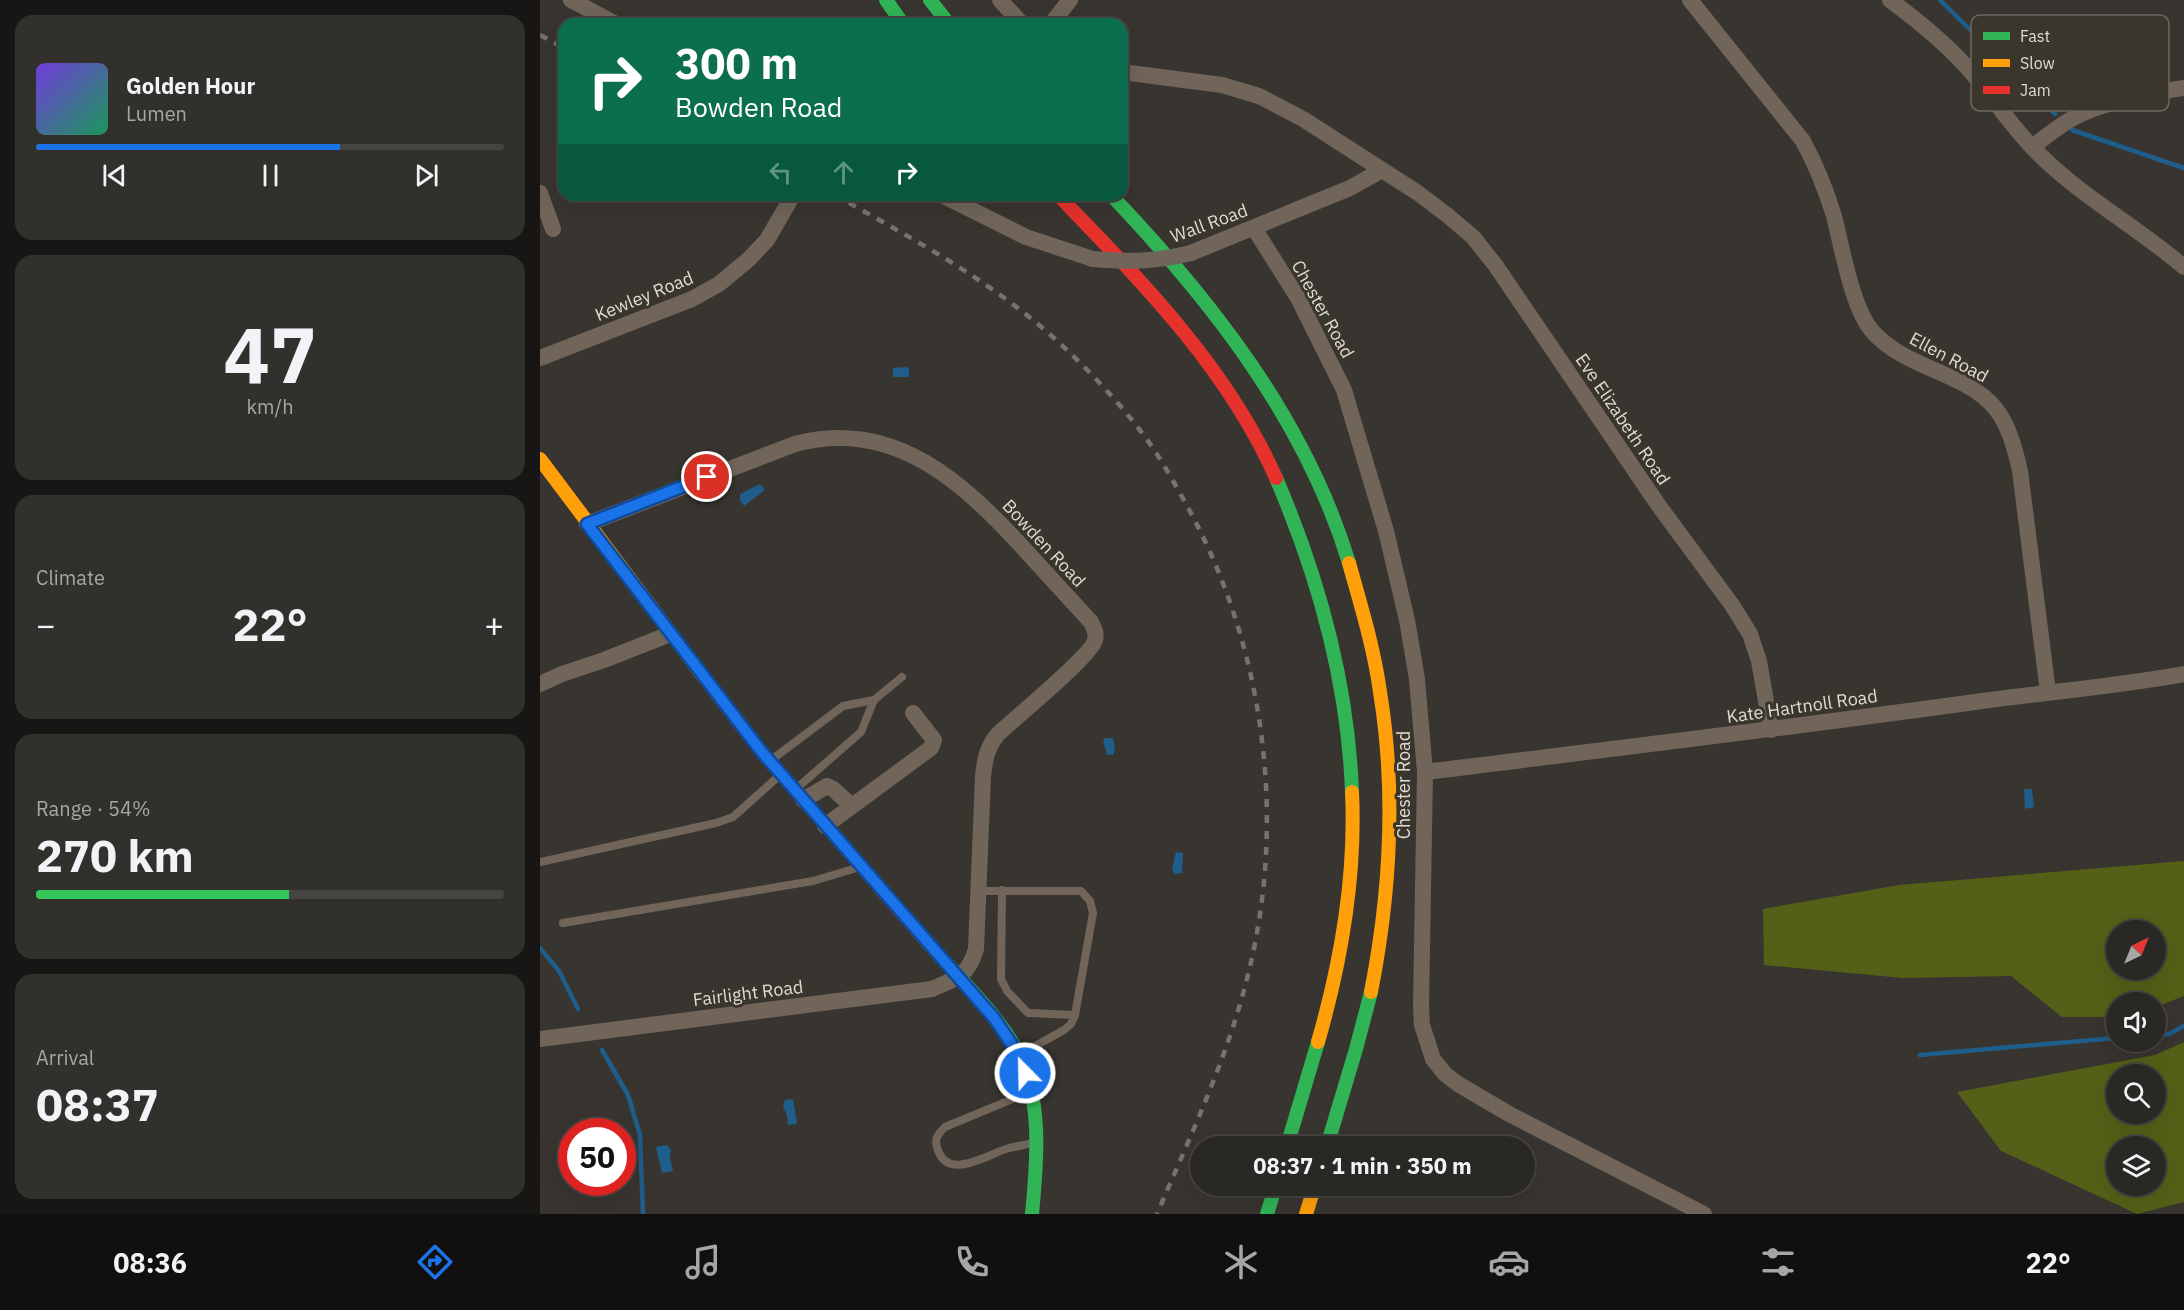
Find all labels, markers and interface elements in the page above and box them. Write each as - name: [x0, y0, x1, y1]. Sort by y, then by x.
- legend: [1971, 15, 2169, 111]
- text: Fast: [2020, 26, 2050, 46]
- text: 300 m: [675, 36, 798, 91]
- icon: right: [576, 42, 654, 120]
- text: Slow: [2020, 53, 2055, 73]
- text: Golden Hour: [126, 71, 255, 100]
- text: Jam: [2020, 80, 2051, 100]
- text: Bowden Road: [675, 89, 842, 124]
- text: Lumen: [126, 100, 187, 127]
- icon: left: [764, 156, 797, 189]
- icon: ahead: [827, 156, 860, 189]
- icon: right: [890, 156, 923, 189]
- icon: previous: [98, 159, 131, 192]
- icon: pause: [254, 159, 287, 192]
- icon: next: [410, 159, 443, 192]
- street label: Wall Road: [1167, 198, 1251, 248]
- street label: Chester Road: [1287, 256, 1359, 362]
- street label: Kewley Road: [592, 266, 696, 326]
- text: 47: [223, 303, 317, 404]
- street label: Ellen Road: [1906, 327, 1992, 387]
- street label: Eve Elizabeth Road: [1570, 349, 1676, 489]
- text: km/h: [246, 393, 294, 420]
- pin: [681, 451, 732, 502]
- icon: arrive: [690, 460, 723, 493]
- street label: Bowden Road: [998, 494, 1090, 592]
- text: Climate: [36, 564, 105, 591]
- text: 22°: [232, 595, 308, 653]
- text: −: [36, 603, 56, 646]
- text: +: [484, 603, 504, 646]
- street label: Kate Hartnoll Road: [1725, 684, 1879, 728]
- street label: Chester Road: [1392, 731, 1415, 839]
- text: Range · 54%: [36, 795, 151, 822]
- text: 270 km: [36, 826, 194, 884]
- north arrow: [2106, 920, 2166, 980]
- map controls: [2106, 920, 2166, 1196]
- street label: Fairlight Road: [691, 975, 805, 1011]
- button: sound: [2106, 992, 2166, 1052]
- position arrow: [993, 1041, 1057, 1105]
- text: Arrival: [36, 1044, 94, 1071]
- button: search: [2106, 1064, 2166, 1124]
- text: 08:37: [36, 1075, 159, 1133]
- speed limit sign: 50: [558, 1118, 636, 1196]
- button: layers: [2106, 1136, 2166, 1196]
- text: 08:37 · 1 min · 350 m: [1253, 1151, 1472, 1180]
- icon: directions: [414, 1241, 456, 1283]
- icon: music: [682, 1241, 724, 1283]
- icon: phone: [951, 1241, 993, 1283]
- icon: climate: [1220, 1241, 1262, 1283]
- icon: car: [1488, 1241, 1530, 1283]
- icon: filters: [1757, 1241, 1799, 1283]
- text: 08:36: [113, 1245, 187, 1280]
- text: 22°: [2026, 1245, 2071, 1280]

